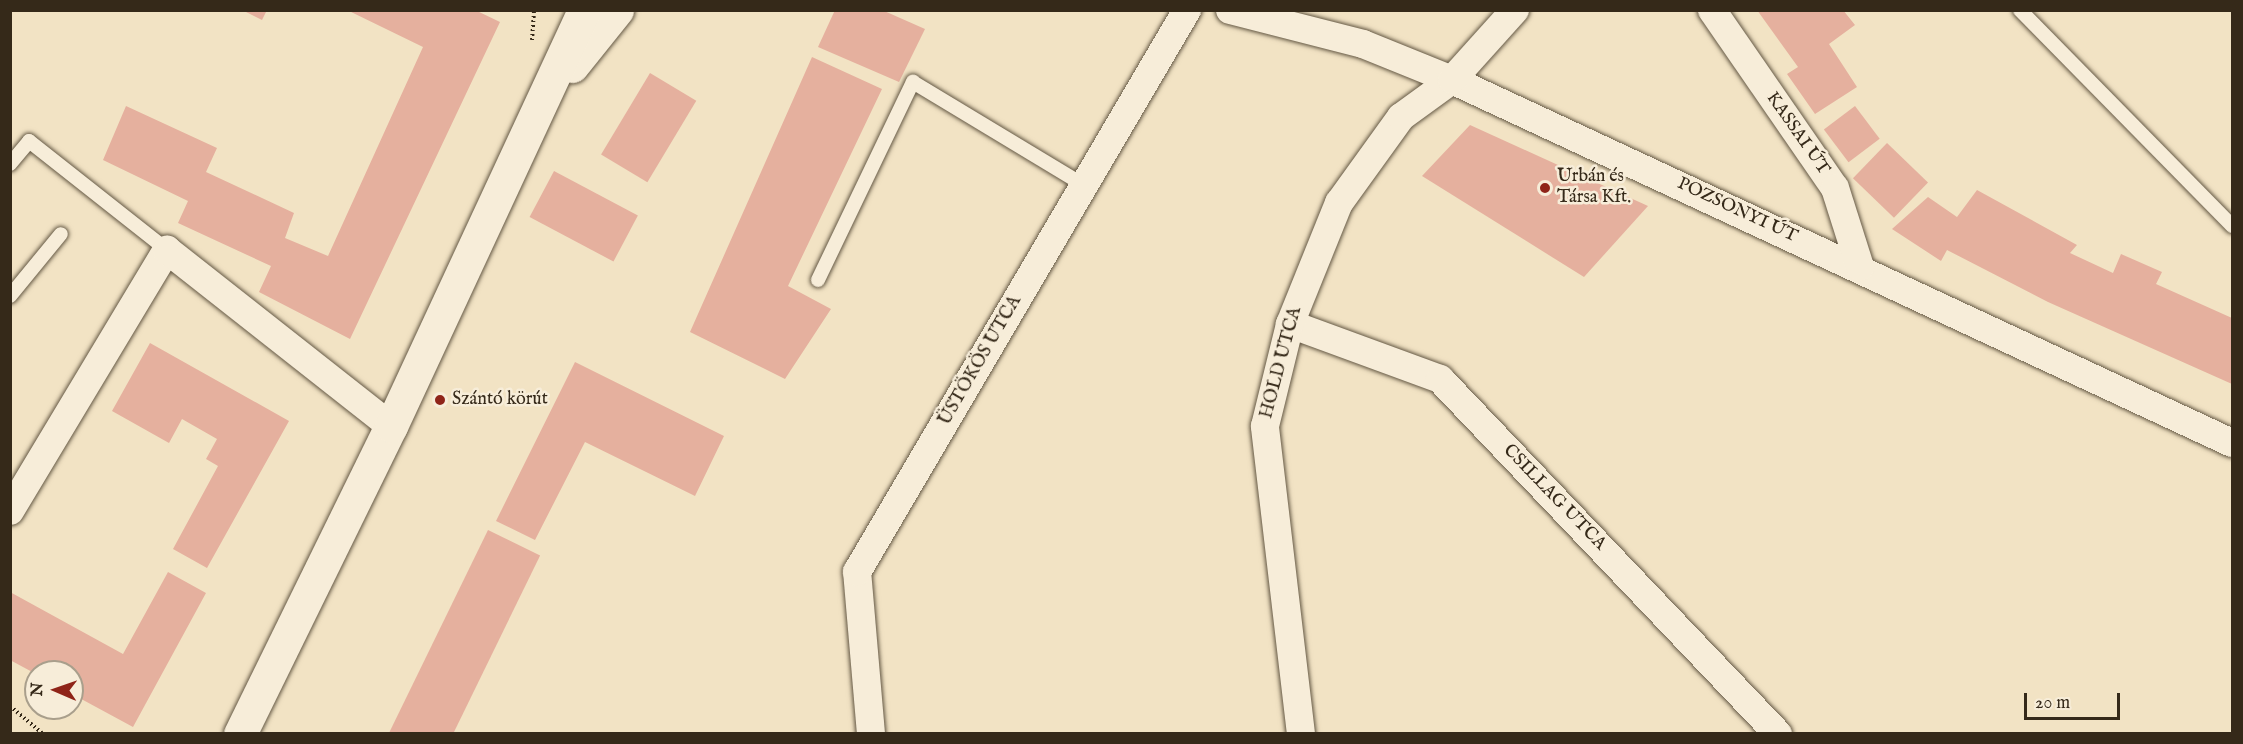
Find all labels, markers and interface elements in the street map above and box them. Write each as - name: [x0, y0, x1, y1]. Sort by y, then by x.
- street label: KASSAI ÚT: [1761, 88, 1833, 180]
- place label: Urbán és Társa Kft.: [1557, 167, 1631, 210]
- street label: POZSONYI ÚT: [1673, 174, 1801, 248]
- marker: Urbán és Társa Kft.: [1538, 181, 1552, 195]
- street label: ÜSTÖKÖS UTCA: [935, 292, 1027, 430]
- street label: HOLD UTCA: [1257, 305, 1307, 421]
- place label: Szántó körút: [452, 389, 548, 411]
- marker: Szántó körút: [433, 393, 447, 407]
- street label: CSILLAG UTCA: [1498, 440, 1610, 556]
- north arrow: [24, 660, 84, 720]
- scale bar: [2027, 681, 2123, 719]
- text: N: [28, 682, 48, 697]
- text: 20 m: [2035, 692, 2070, 715]

